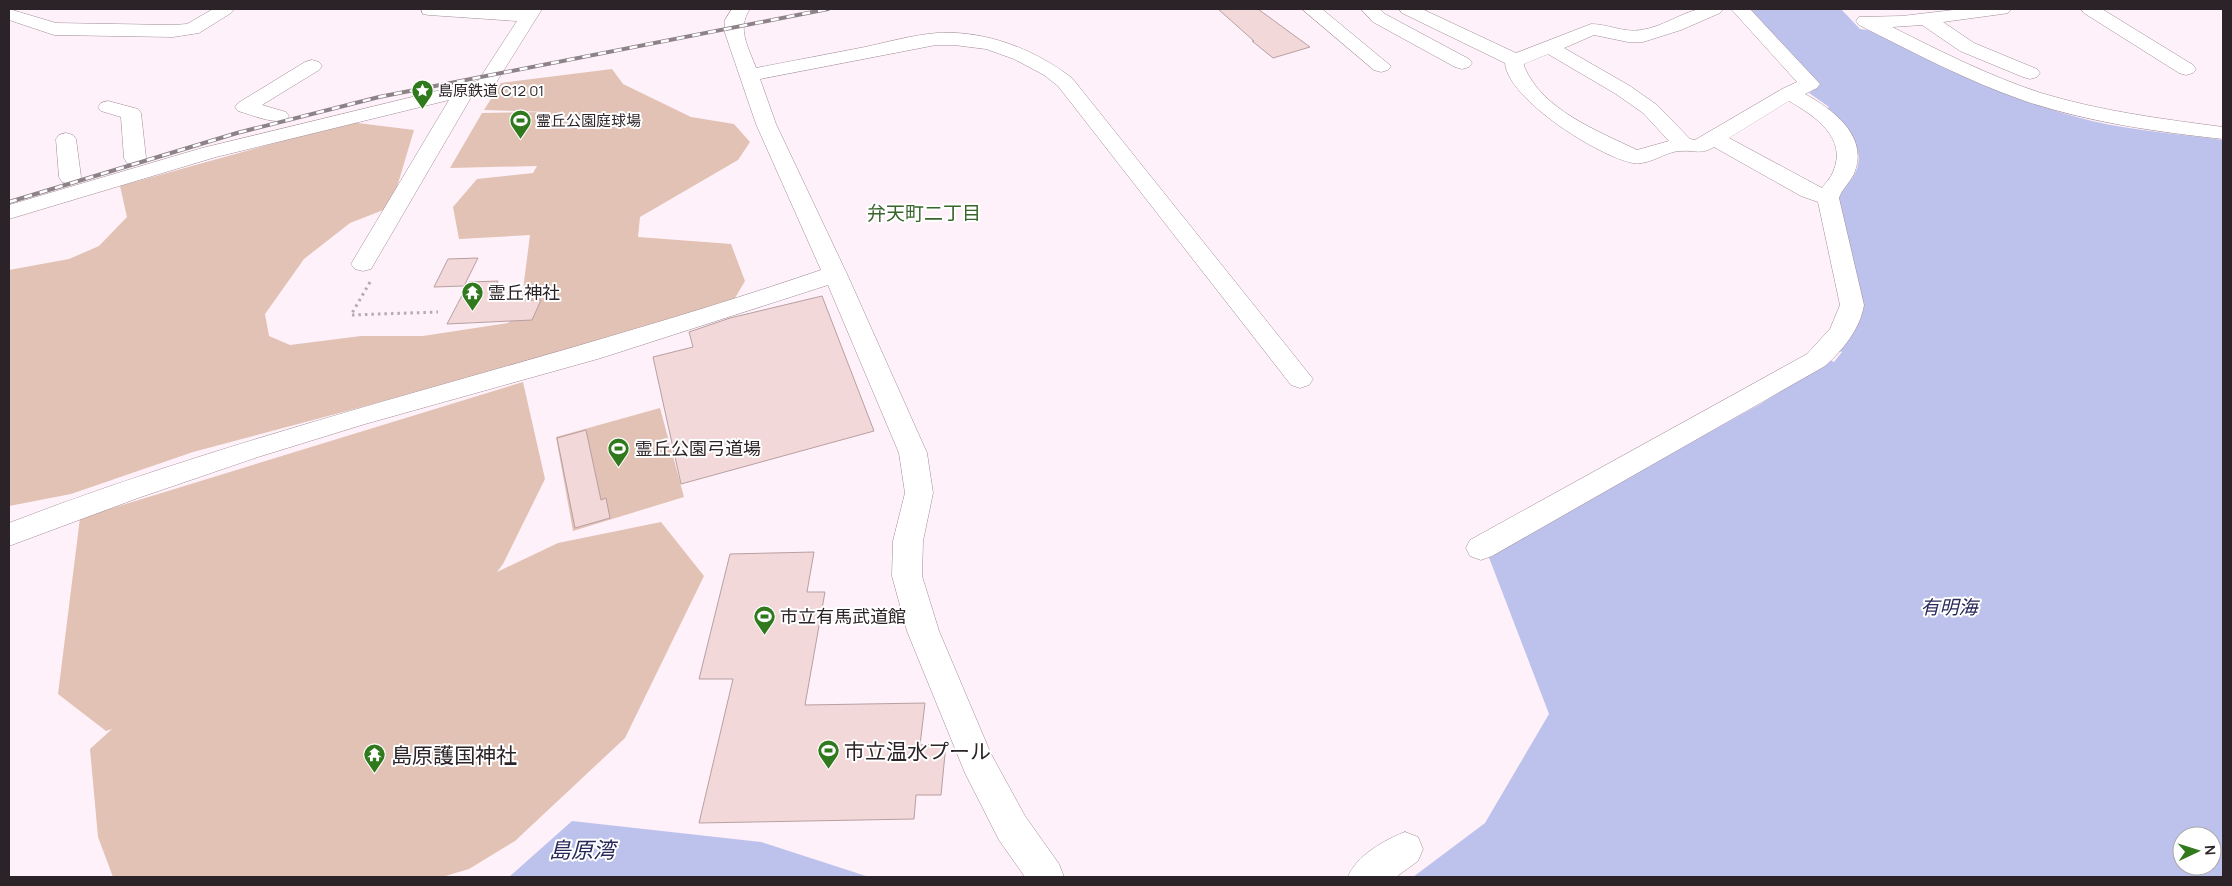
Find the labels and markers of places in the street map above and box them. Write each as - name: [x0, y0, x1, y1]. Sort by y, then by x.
- place icon: 島原鉄道 C12 01: [410, 78, 434, 109]
- place label: 島原鉄道 C12 01: [438, 80, 544, 101]
- sports icon: 霊丘公園庭球場: [508, 108, 532, 139]
- place label: 霊丘公園庭球場: [536, 110, 641, 131]
- temple icon: 霊丘神社: [460, 280, 484, 311]
- place label: 霊丘神社: [488, 280, 560, 304]
- sports icon: 霊丘公園弓道場: [607, 436, 631, 467]
- place label: 霊丘公園弓道場: [635, 436, 761, 460]
- sports icon: 市立有馬武道館: [752, 604, 776, 635]
- place label: 市立有馬武道館: [780, 604, 906, 628]
- place label: 市立温水プール: [844, 737, 991, 765]
- sports icon: 市立温水プール: [816, 739, 840, 770]
- place label: 島原護国神社: [391, 741, 517, 769]
- temple icon: 島原護国神社: [363, 743, 387, 774]

